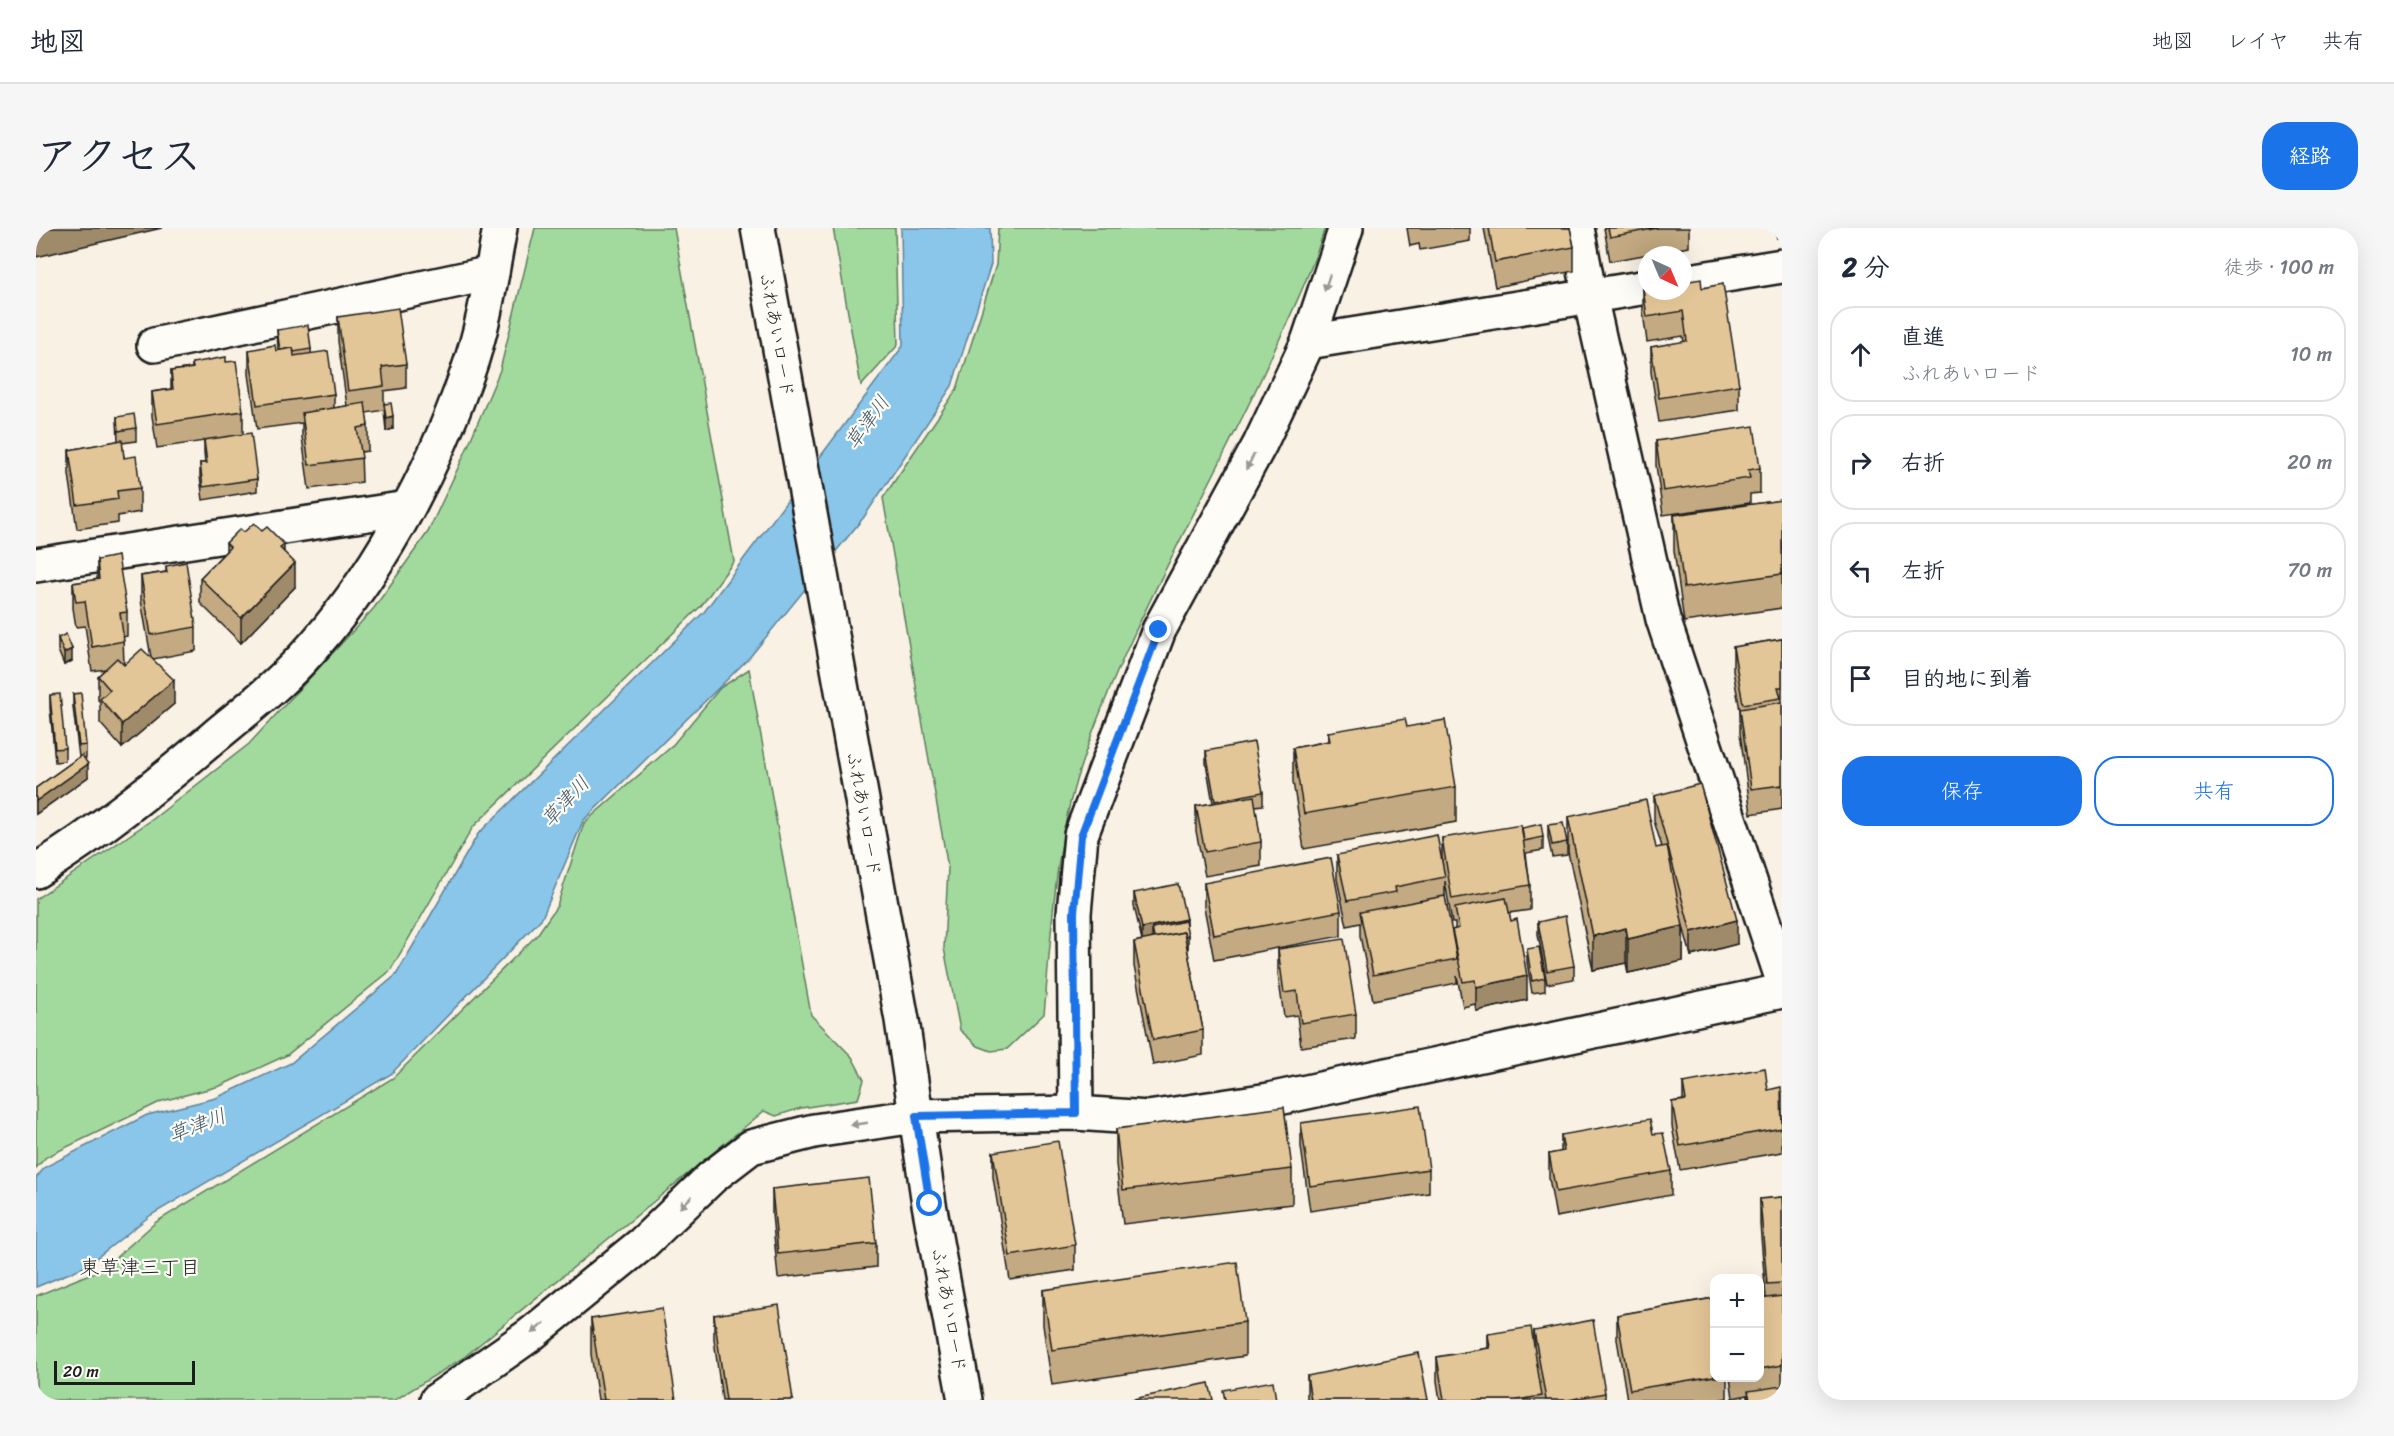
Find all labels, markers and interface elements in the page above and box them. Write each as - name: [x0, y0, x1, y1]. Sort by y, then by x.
- text: 地図: [30, 17, 86, 66]
- text: 地図: [2152, 22, 2194, 60]
- text: レイヤ: [2227, 22, 2289, 60]
- text: 共有: [2322, 22, 2364, 60]
- text: アクセス: [36, 119, 201, 193]
- button: 経路: [2262, 122, 2358, 190]
- text: 2 分: [1842, 244, 1890, 290]
- north arrow: [1638, 246, 1692, 300]
- text: 徒歩 · 100 m: [2224, 250, 2334, 285]
- street label: ふれあいロード: [750, 270, 804, 400]
- one-way arrow: [1322, 275, 1332, 293]
- text: 直進: [1901, 317, 1945, 356]
- text: 10 m: [2290, 337, 2332, 372]
- icon: ahead: [1844, 338, 1877, 371]
- text: ふれあいロード: [1901, 356, 2041, 391]
- water label: 草津川: [836, 388, 899, 457]
- text: 右折: [1901, 443, 1945, 482]
- text: 20 m: [2287, 445, 2332, 480]
- icon: right: [1844, 446, 1877, 479]
- one-way arrow: [1245, 454, 1255, 471]
- text: 左折: [1901, 551, 1945, 590]
- text: 70 m: [2287, 553, 2332, 588]
- icon: left: [1844, 554, 1877, 587]
- route end: [1145, 616, 1171, 642]
- text: 目的地に到着: [1901, 659, 2033, 698]
- icon: arrive: [1844, 662, 1877, 695]
- street label: ふれあいロード: [837, 749, 891, 879]
- button: 保存: [1842, 756, 2082, 826]
- button: 共有: [2094, 756, 2334, 826]
- water label: 草津川: [532, 767, 599, 835]
- water label: 草津川: [163, 1098, 231, 1153]
- one-way arrow: [849, 1120, 868, 1129]
- route start: [916, 1190, 942, 1216]
- one-way arrow: [679, 1195, 694, 1209]
- street label: ふれあいロード: [922, 1245, 976, 1375]
- district label: 東草津三丁目: [80, 1250, 200, 1285]
- map controls: [1710, 1274, 1764, 1382]
- button: +: [1710, 1274, 1764, 1328]
- one-way arrow: [530, 1322, 546, 1335]
- button: −: [1710, 1328, 1764, 1382]
- text: 20 m: [63, 1357, 99, 1386]
- scale bar: [54, 1358, 195, 1386]

